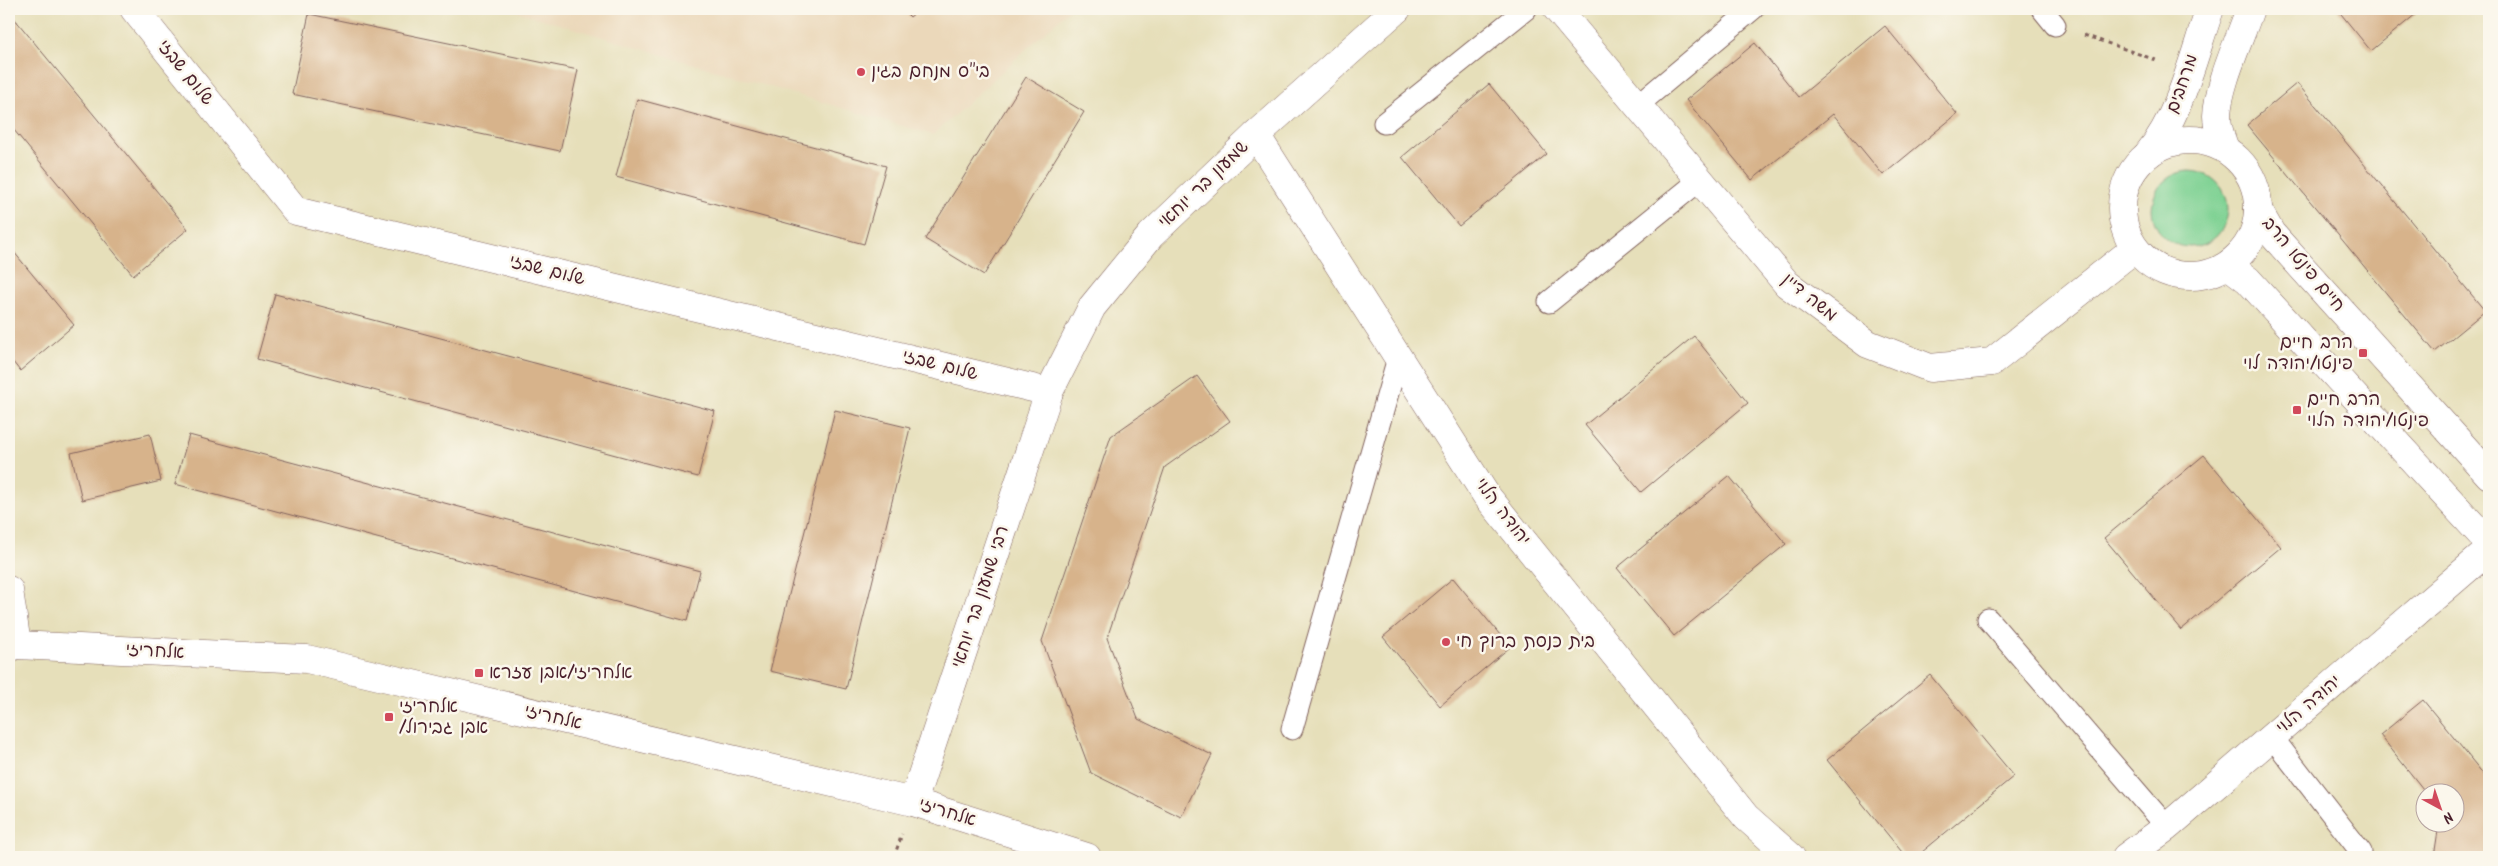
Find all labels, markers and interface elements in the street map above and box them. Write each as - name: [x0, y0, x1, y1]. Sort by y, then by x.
- street label: שלום שבזי: [149, 34, 221, 112]
- street label: מרחבים: [2159, 50, 2207, 118]
- place label: בי"ס מנחם בגין: [871, 58, 990, 87]
- marker: בי"ס מנחם בגין: [855, 66, 867, 78]
- street label: שמעון בר יוחאי: [1152, 134, 1256, 236]
- street label: חיים פינטו הרב: [2254, 211, 2352, 319]
- street label: שלום שבזי: [506, 248, 588, 294]
- street label: משה דיין: [1775, 266, 1843, 330]
- place label: הרב חיים פינטו/יהודה לוי: [2243, 329, 2353, 379]
- street label: שלום שבזי: [899, 343, 981, 389]
- marker: הרב חיים פינטו/יהודה לוי: [2357, 347, 2369, 359]
- place label: הרב חיים פינטו/יהודה הלוי: [2307, 386, 2429, 436]
- marker: הרב חיים פינטו/יהודה הלוי: [2291, 404, 2303, 416]
- street label: יהודה הלוי: [1467, 472, 1537, 552]
- street label: רבי שמעון בר יוחאי: [944, 522, 1018, 672]
- place label: בית כנסת ברוך חי: [1456, 628, 1595, 657]
- street label: אלחריזי: [125, 636, 185, 668]
- marker: בית כנסת ברוך חי: [1440, 636, 1452, 648]
- place label: אלחריזי/אבן עזרא: [489, 659, 633, 688]
- marker: אלחריזי/אבן עזרא: [473, 667, 485, 679]
- street label: יהודה הלוי: [2270, 668, 2348, 742]
- place label: אלחריזי /אבן גבירול: [399, 693, 488, 743]
- street label: אלחריזי: [521, 697, 585, 739]
- marker: אלחריזי /אבן גבירול: [383, 711, 395, 723]
- north arrow: [2416, 784, 2466, 834]
- street label: אלחריזי: [915, 791, 979, 835]
- text: N: [2437, 806, 2458, 829]

